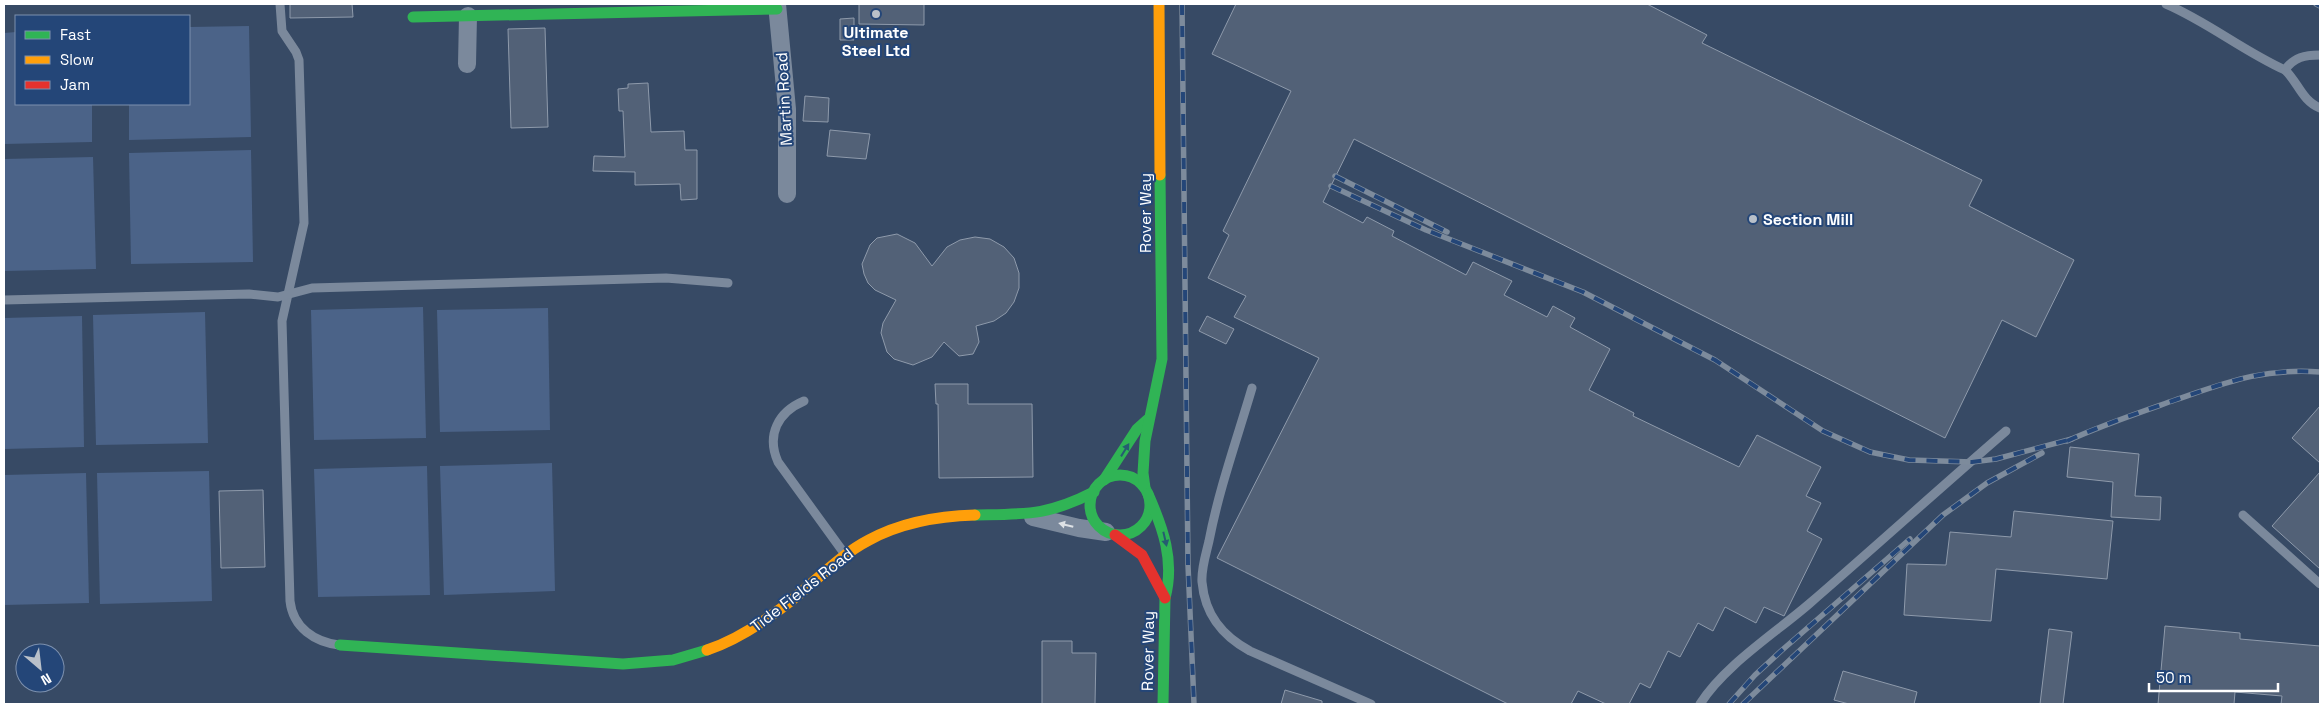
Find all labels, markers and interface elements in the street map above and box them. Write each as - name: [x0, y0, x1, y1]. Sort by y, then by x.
- marker: Ultimate Steel Ltd: [870, 8, 882, 20]
- legend: [15, 15, 190, 105]
- place label: Ultimate Steel Ltd: [842, 22, 910, 61]
- text: Fast: [60, 25, 91, 44]
- text: Slow: [60, 50, 94, 69]
- street label: Martin Road: [771, 52, 797, 146]
- text: Jam: [60, 75, 90, 94]
- street label: Rover Way: [1135, 173, 1156, 253]
- place label: Section Mill: [1763, 209, 1853, 230]
- marker: Section Mill: [1747, 213, 1759, 225]
- one-way arrow: [1121, 443, 1130, 456]
- one-way arrow: [1058, 521, 1073, 529]
- one-way arrow: [1161, 532, 1169, 547]
- street label: Tide Fields Road: [746, 543, 858, 637]
- street label: Rover Way: [1137, 611, 1159, 691]
- north arrow: [15, 643, 65, 693]
- scale bar: [2149, 660, 2278, 692]
- text: 50 m: [2156, 668, 2191, 687]
- text: N: [38, 669, 54, 690]

